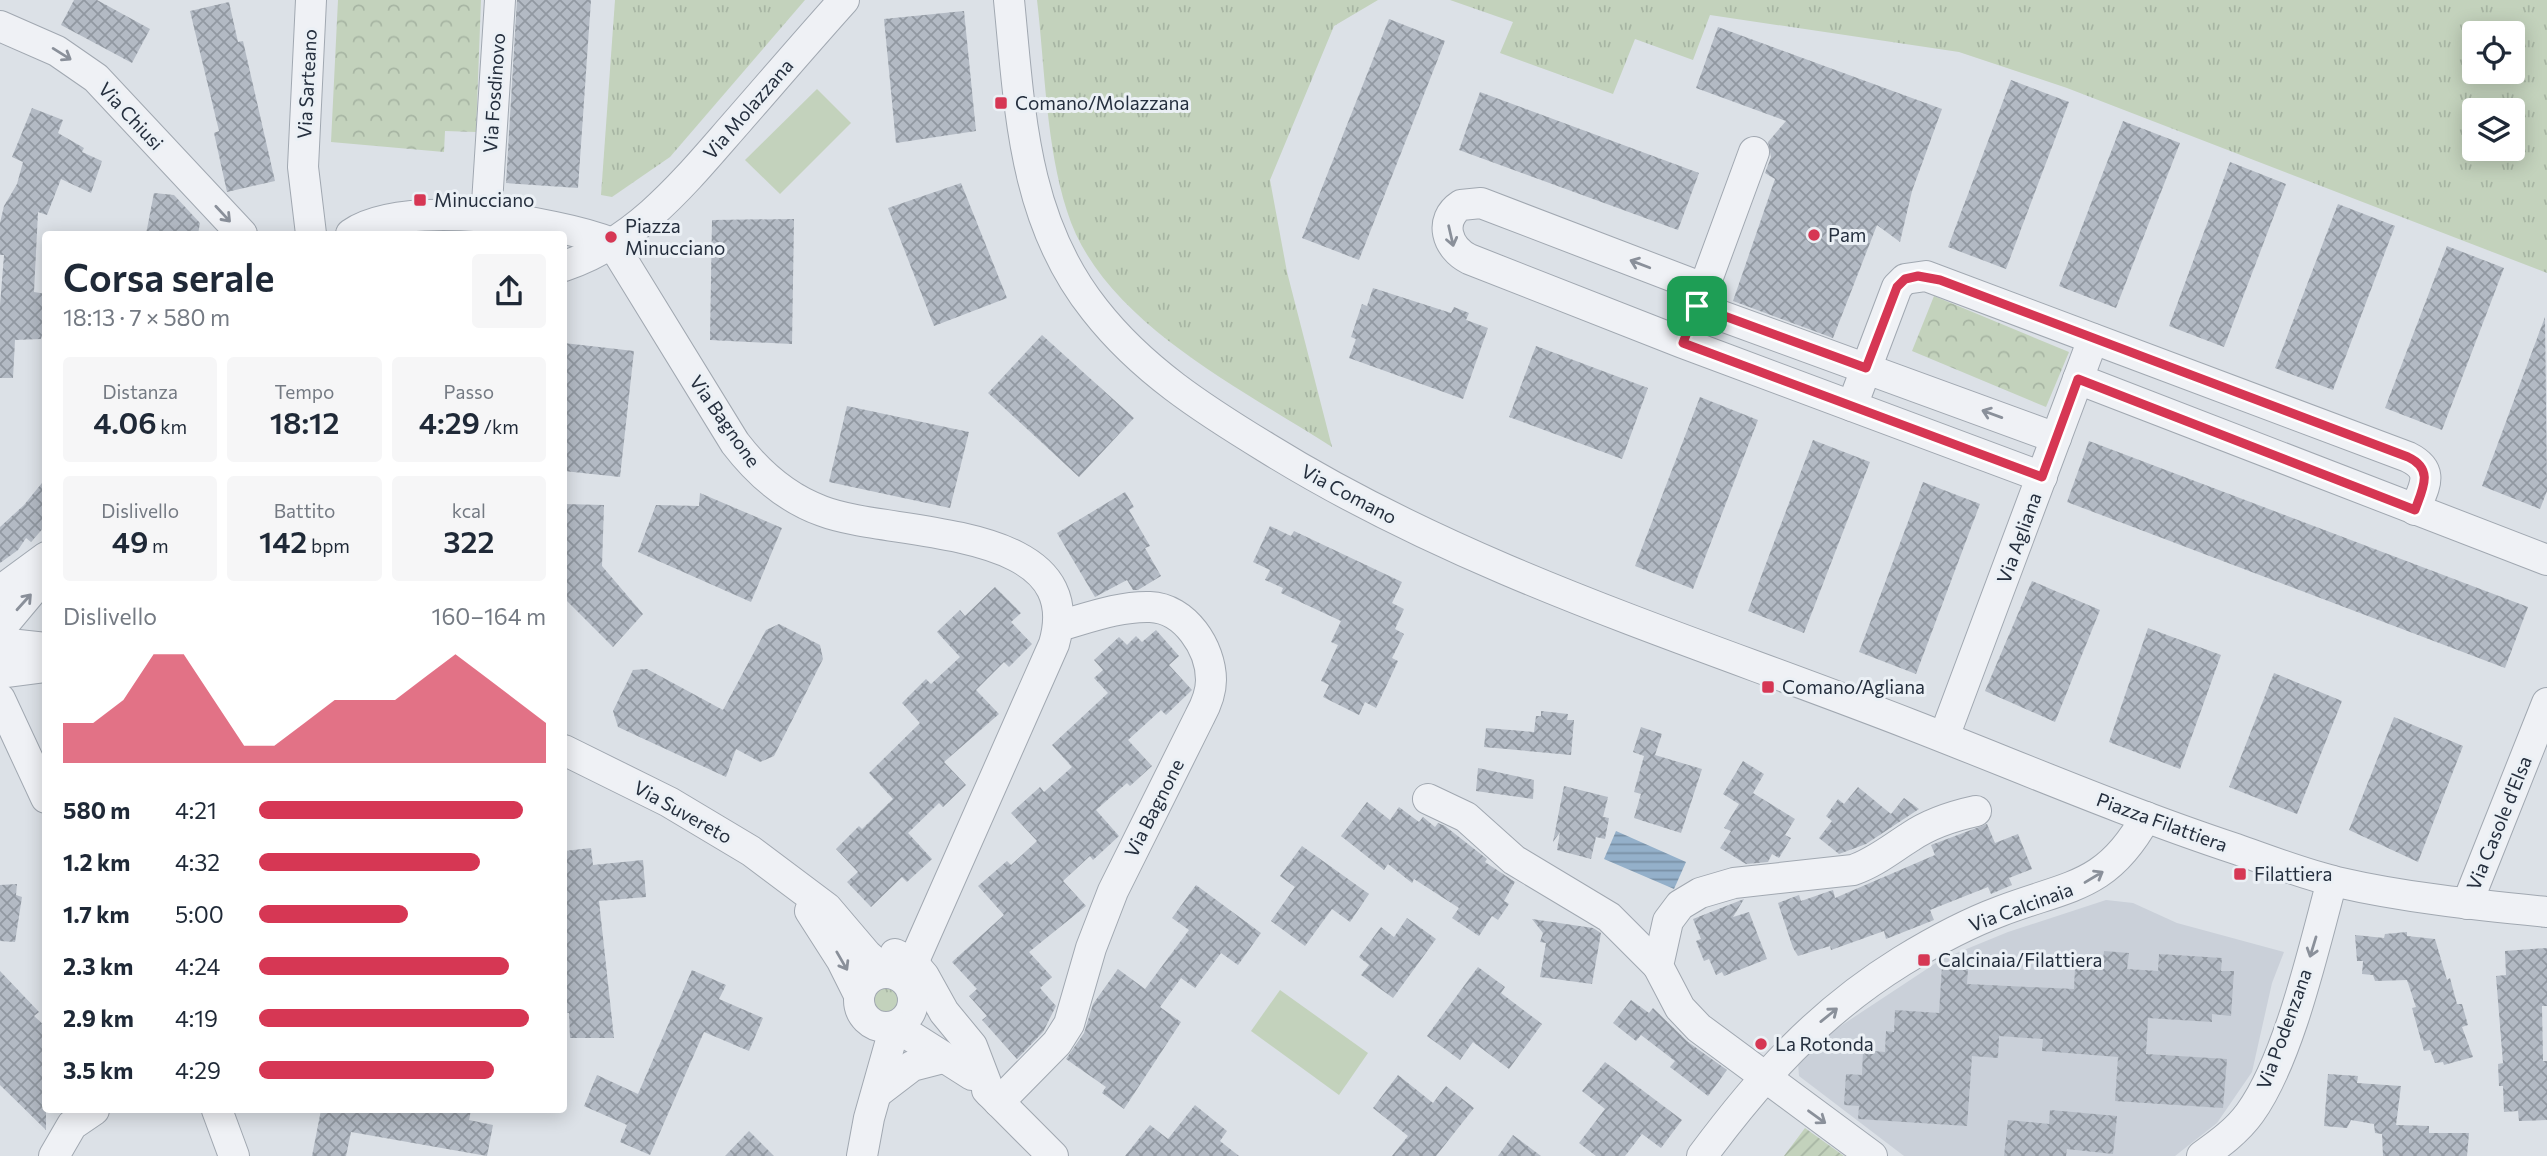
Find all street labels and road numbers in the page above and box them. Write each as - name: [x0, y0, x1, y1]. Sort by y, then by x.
- street label: Via Sarteano: [292, 28, 321, 140]
- street label: Via Fosdinovo: [478, 32, 509, 154]
- street label: Via Molazzana: [698, 54, 797, 164]
- street label: Via Chiusi: [94, 77, 169, 154]
- street label: Via Bagnone: [685, 370, 766, 471]
- street label: Via Comano: [1298, 459, 1401, 528]
- street label: Via Agliana: [1991, 489, 2046, 586]
- street label: Via Casole d'Elsa: [2461, 752, 2536, 893]
- street label: Via Bagnone: [1119, 755, 1188, 861]
- street label: Via Suvereto: [630, 775, 736, 848]
- street label: Piazza Filattiera: [2094, 787, 2231, 856]
- street label: Via Calcinaia: [1966, 877, 2076, 936]
- street label: Via Podenzana: [2251, 965, 2316, 1092]

